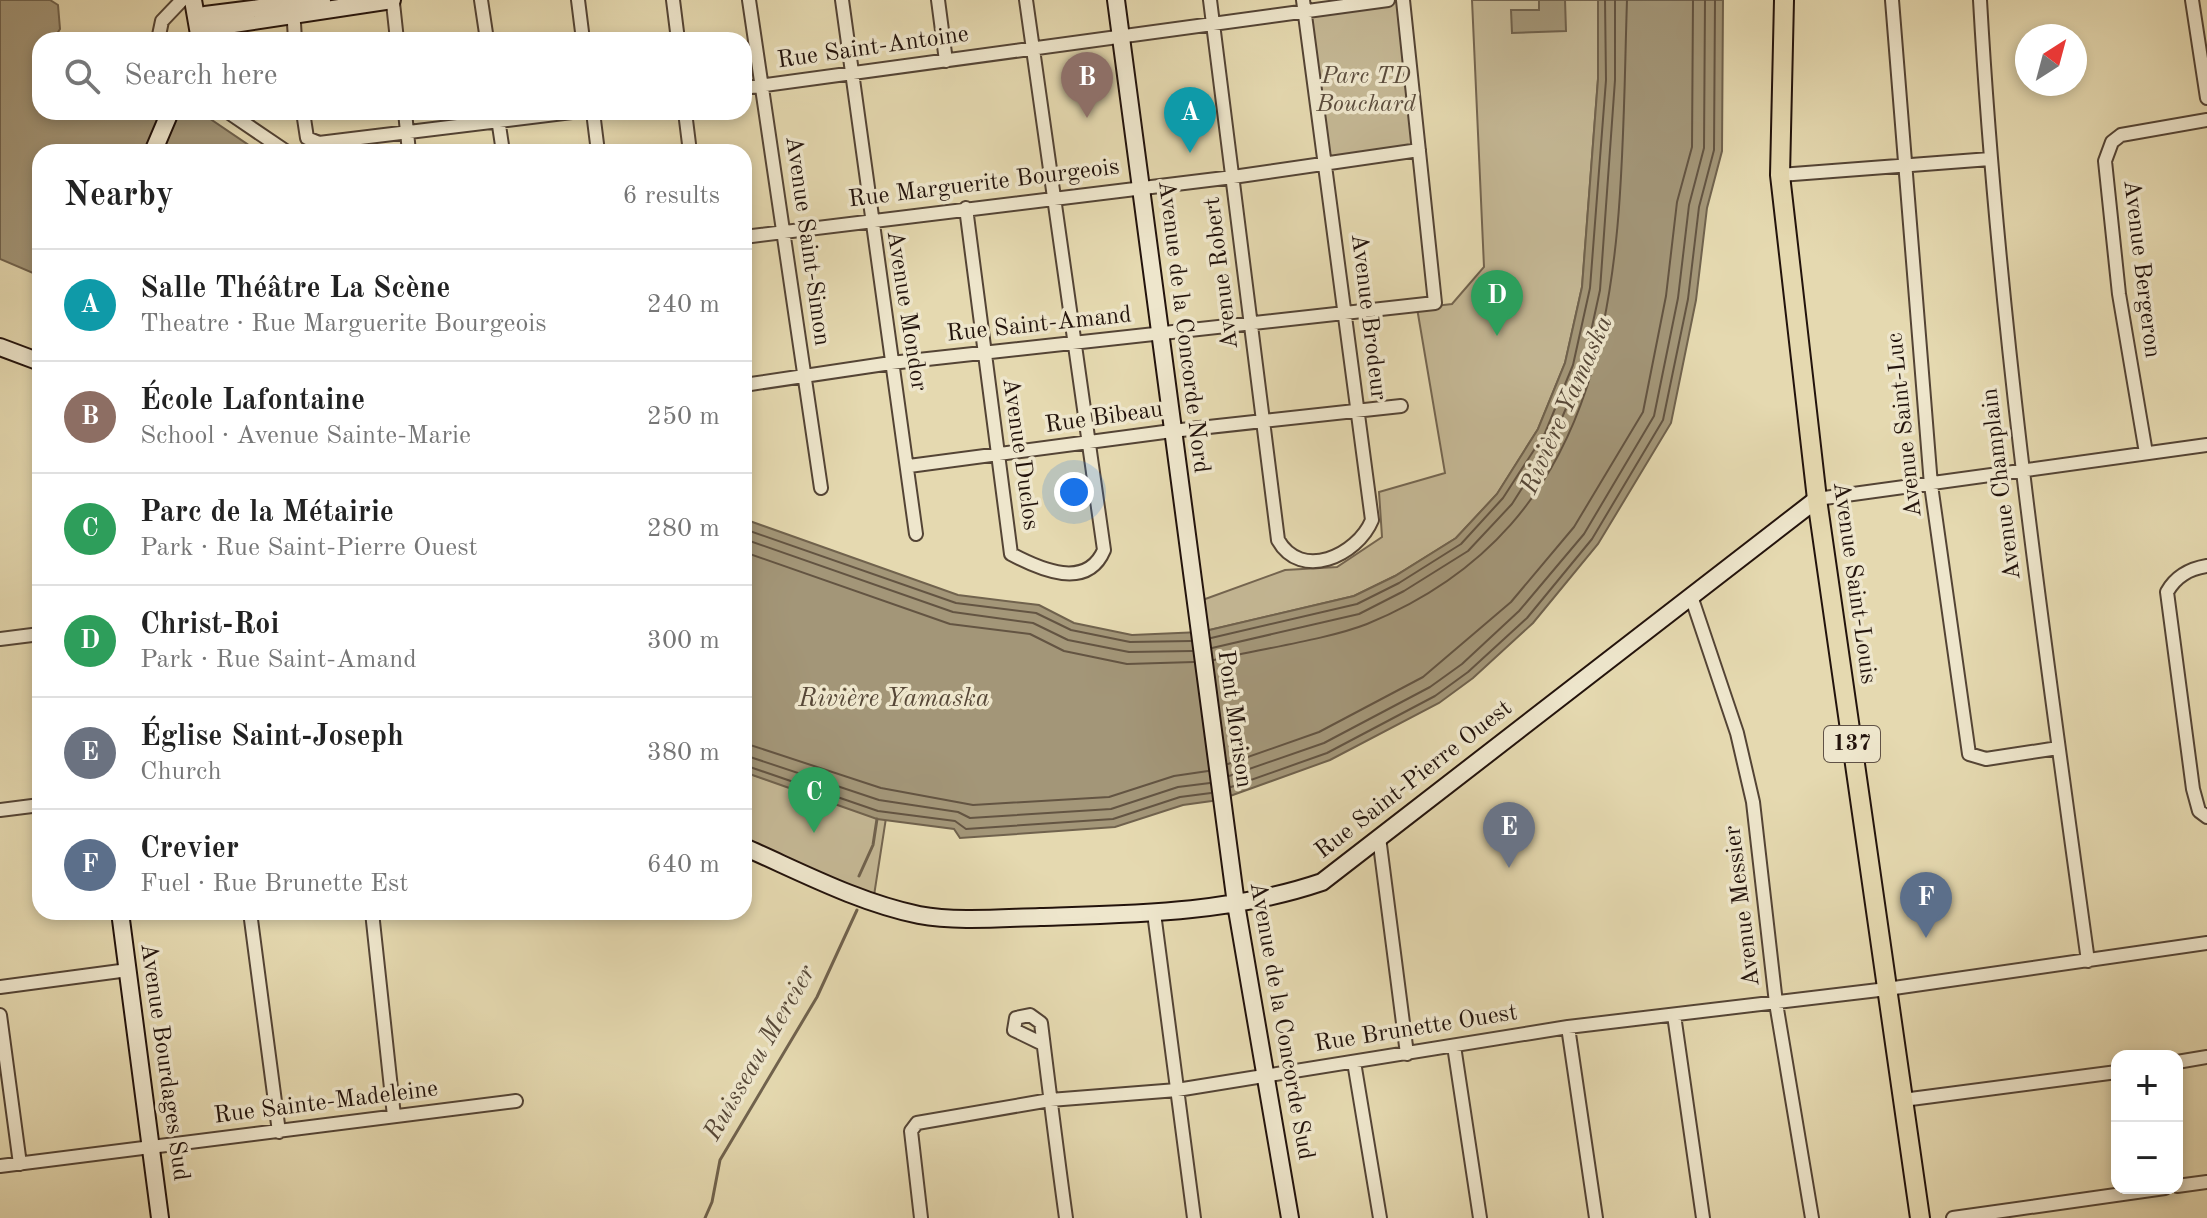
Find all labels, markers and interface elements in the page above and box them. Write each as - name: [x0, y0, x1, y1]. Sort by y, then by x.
- street label: Rue Saint-Antoine: [776, 23, 970, 73]
- north arrow: [2015, 24, 2087, 96]
- search box: [32, 32, 752, 120]
- pin: B: [1061, 52, 1113, 118]
- icon: search: [60, 54, 104, 98]
- text: Search here: [124, 61, 278, 91]
- park label: Parc TD Bouchard: [1315, 65, 1416, 117]
- pin: A: [1164, 87, 1216, 153]
- street label: Avenue Saint-Simon: [780, 135, 834, 348]
- street label: Rue Marguerite Bourgeois: [847, 155, 1121, 213]
- text: Nearby: [64, 179, 174, 213]
- street label: Avenue de la Concorde Nord: [1153, 179, 1213, 475]
- street label: Avenue Bergeron: [2118, 179, 2164, 359]
- text: 6 results: [622, 183, 720, 209]
- street label: Avenue Robert: [1201, 195, 1243, 351]
- street label: Avenue Mondor: [881, 229, 931, 393]
- street label: Avenue Brodeur: [1346, 232, 1390, 402]
- pin: D: [1471, 270, 1523, 336]
- text: Salle Théâtre La Scène: [140, 274, 450, 304]
- text: A: [80, 292, 100, 318]
- text: 240 m: [647, 292, 720, 318]
- street label: Rue Saint-Amand: [945, 303, 1133, 347]
- text: Theatre · Rue Marguerite Bourgeois: [140, 311, 547, 337]
- water label: Rivière Yamaska: [1516, 312, 1618, 499]
- street label: Avenue Saint-Luc: [1883, 331, 1927, 519]
- street label: Avenue Duclos: [997, 376, 1043, 532]
- text: École Lafontaine: [140, 386, 365, 416]
- street label: Avenue Champlain: [1978, 387, 2026, 581]
- street label: Rue Bibeau: [1044, 398, 1165, 438]
- text: B: [81, 404, 99, 430]
- text: 250 m: [647, 404, 720, 430]
- text: School · Avenue Sainte-Marie: [140, 423, 471, 449]
- your location: [1054, 472, 1094, 512]
- street label: Avenue Saint-Louis: [1828, 480, 1880, 686]
- text: Parc de la Métairie: [140, 498, 394, 528]
- text: C: [81, 516, 99, 542]
- text: 280 m: [647, 516, 720, 542]
- text: Park · Rue Saint-Pierre Ouest: [140, 535, 478, 561]
- text: Christ-Roi: [140, 610, 279, 640]
- text: D: [80, 628, 100, 654]
- text: 300 m: [647, 628, 720, 654]
- text: Park · Rue Saint-Amand: [140, 647, 417, 673]
- street label: Pont Morison: [1212, 649, 1256, 789]
- water label: Rivière Yamaska: [797, 686, 990, 712]
- street label: Rue Saint-Pierre Ouest: [1311, 696, 1517, 864]
- text: Église Saint-Joseph: [140, 722, 404, 752]
- road number: 137: [1824, 726, 1880, 762]
- text: E: [81, 740, 99, 766]
- text: 380 m: [647, 740, 720, 766]
- text: Church: [140, 759, 222, 785]
- pin: C: [788, 767, 840, 833]
- pin: E: [1483, 802, 1535, 868]
- street label: Avenue Messier: [1721, 824, 1765, 988]
- text: Crevier: [140, 834, 239, 864]
- text: F: [81, 852, 99, 878]
- text: 640 m: [647, 852, 720, 878]
- text: Fuel · Rue Brunette Est: [140, 871, 408, 897]
- pin: F: [1900, 872, 1952, 938]
- street label: Avenue de la Concorde Sud: [1245, 880, 1317, 1162]
- street label: Avenue Bourdages Sud: [135, 942, 193, 1182]
- water label: Ruisseau Mercier: [699, 960, 821, 1146]
- street label: Rue Brunette Ouest: [1313, 1001, 1519, 1057]
- map controls: [2111, 1050, 2183, 1194]
- button: +: [2111, 1050, 2183, 1122]
- street label: Rue Sainte-Madeleine: [212, 1077, 440, 1129]
- button: −: [2111, 1122, 2183, 1194]

